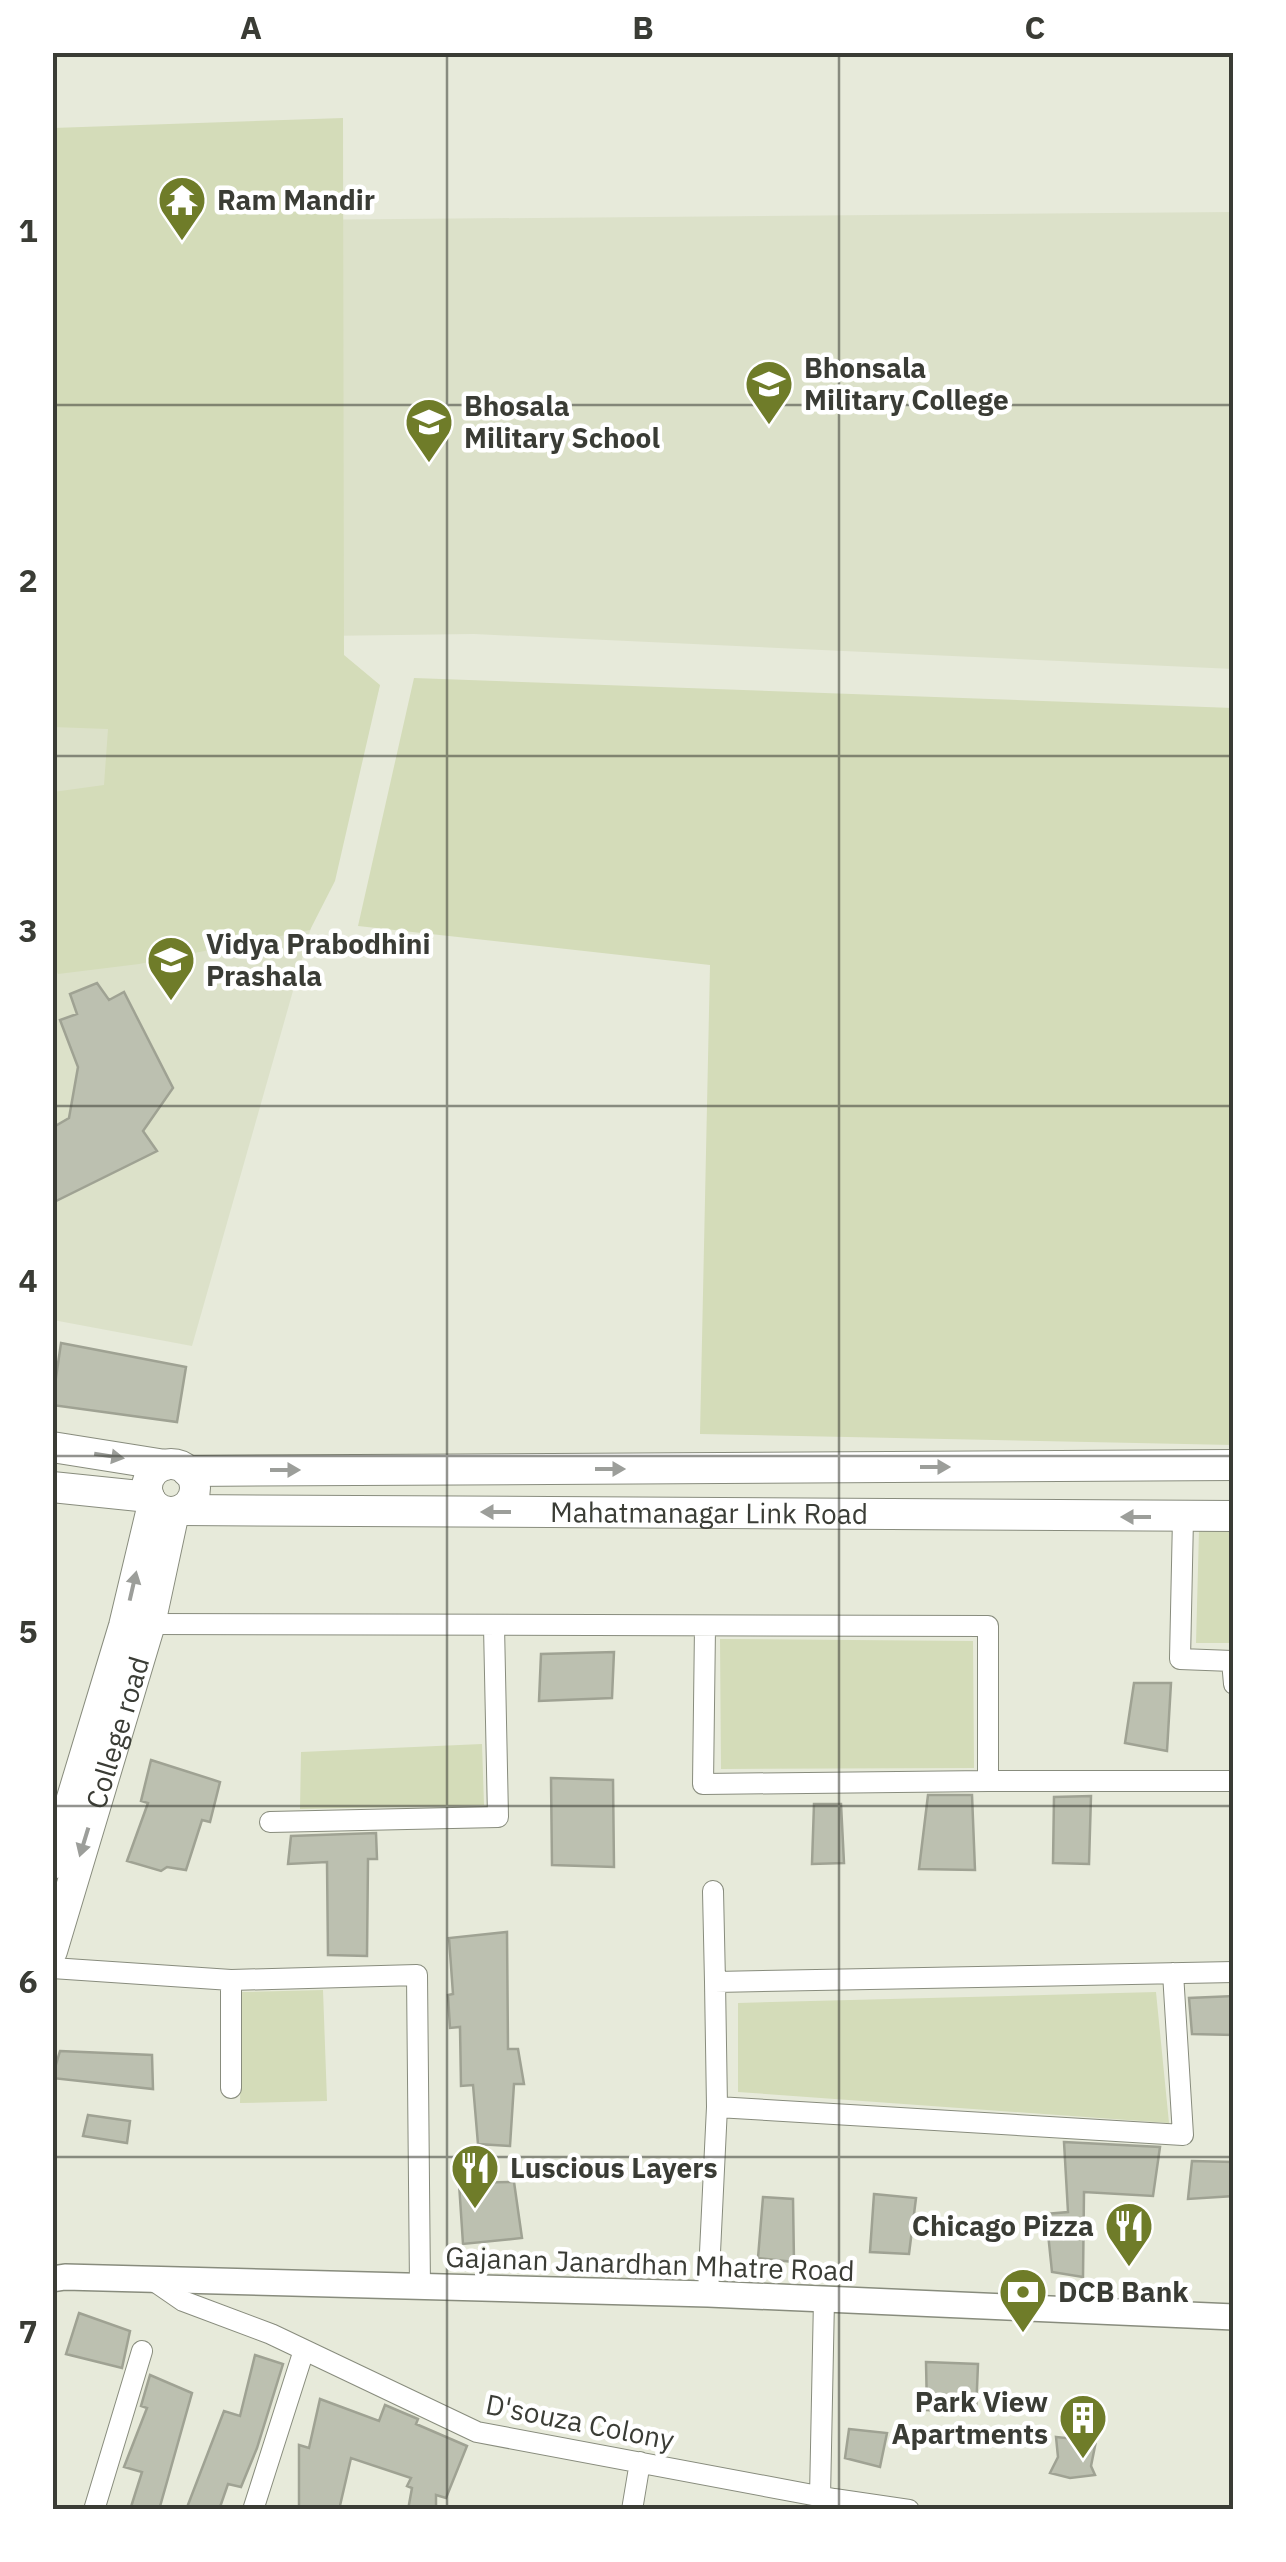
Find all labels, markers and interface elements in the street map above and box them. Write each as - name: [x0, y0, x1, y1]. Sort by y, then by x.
- text: A: [240, 6, 262, 48]
- text: B: [632, 6, 654, 48]
- text: C: [1025, 6, 1045, 48]
- temple icon: Ram Mandir: [156, 174, 208, 242]
- place label: Ram Mandir: [217, 181, 375, 218]
- text: 1: [18, 209, 38, 251]
- place label: Bhonsala Military College: [804, 349, 1009, 418]
- school or university icon: Bhonsala Military College: [743, 358, 795, 426]
- place label: Bhosala Military School: [464, 387, 660, 456]
- school or university icon: Bhosala Military School: [403, 396, 455, 464]
- text: 2: [18, 559, 38, 601]
- text: 3: [18, 909, 38, 951]
- place label: Vidya Prabodhini Prashala: [206, 925, 431, 994]
- school or university icon: Vidya Prabodhini Prashala: [145, 934, 197, 1002]
- text: 4: [18, 1259, 38, 1301]
- one-way arrow: [93, 1449, 125, 1464]
- one-way arrow: [919, 1459, 951, 1475]
- one-way arrow: [594, 1460, 626, 1476]
- one-way arrow: [269, 1462, 301, 1478]
- street label: Mahatmanagar Link Road: [550, 1493, 868, 1532]
- one-way arrow: [480, 1504, 512, 1520]
- one-way arrow: [1120, 1509, 1152, 1525]
- one-way arrow: [126, 1570, 141, 1601]
- text: 5: [18, 1610, 38, 1652]
- street label: College road: [77, 1652, 157, 1813]
- one-way arrow: [76, 1827, 91, 1858]
- text: 6: [18, 1960, 38, 2002]
- restaurant icon: Luscious Layers: [449, 2142, 501, 2210]
- place label: Luscious Layers: [510, 2149, 718, 2186]
- restaurant icon: Chicago Pizza: [1103, 2200, 1155, 2268]
- place label: Chicago Pizza: [912, 2207, 1094, 2244]
- street label: Gajanan Janardhan Mhatre Road: [445, 2238, 855, 2289]
- bank icon: DCB Bank: [997, 2266, 1049, 2334]
- place label: DCB Bank: [1058, 2273, 1189, 2310]
- text: 7: [18, 2310, 38, 2352]
- place label: Park View Apartments: [891, 2383, 1048, 2452]
- street label: D'souza Colony: [483, 2385, 677, 2458]
- building icon: Park View Apartments: [1057, 2392, 1109, 2460]

